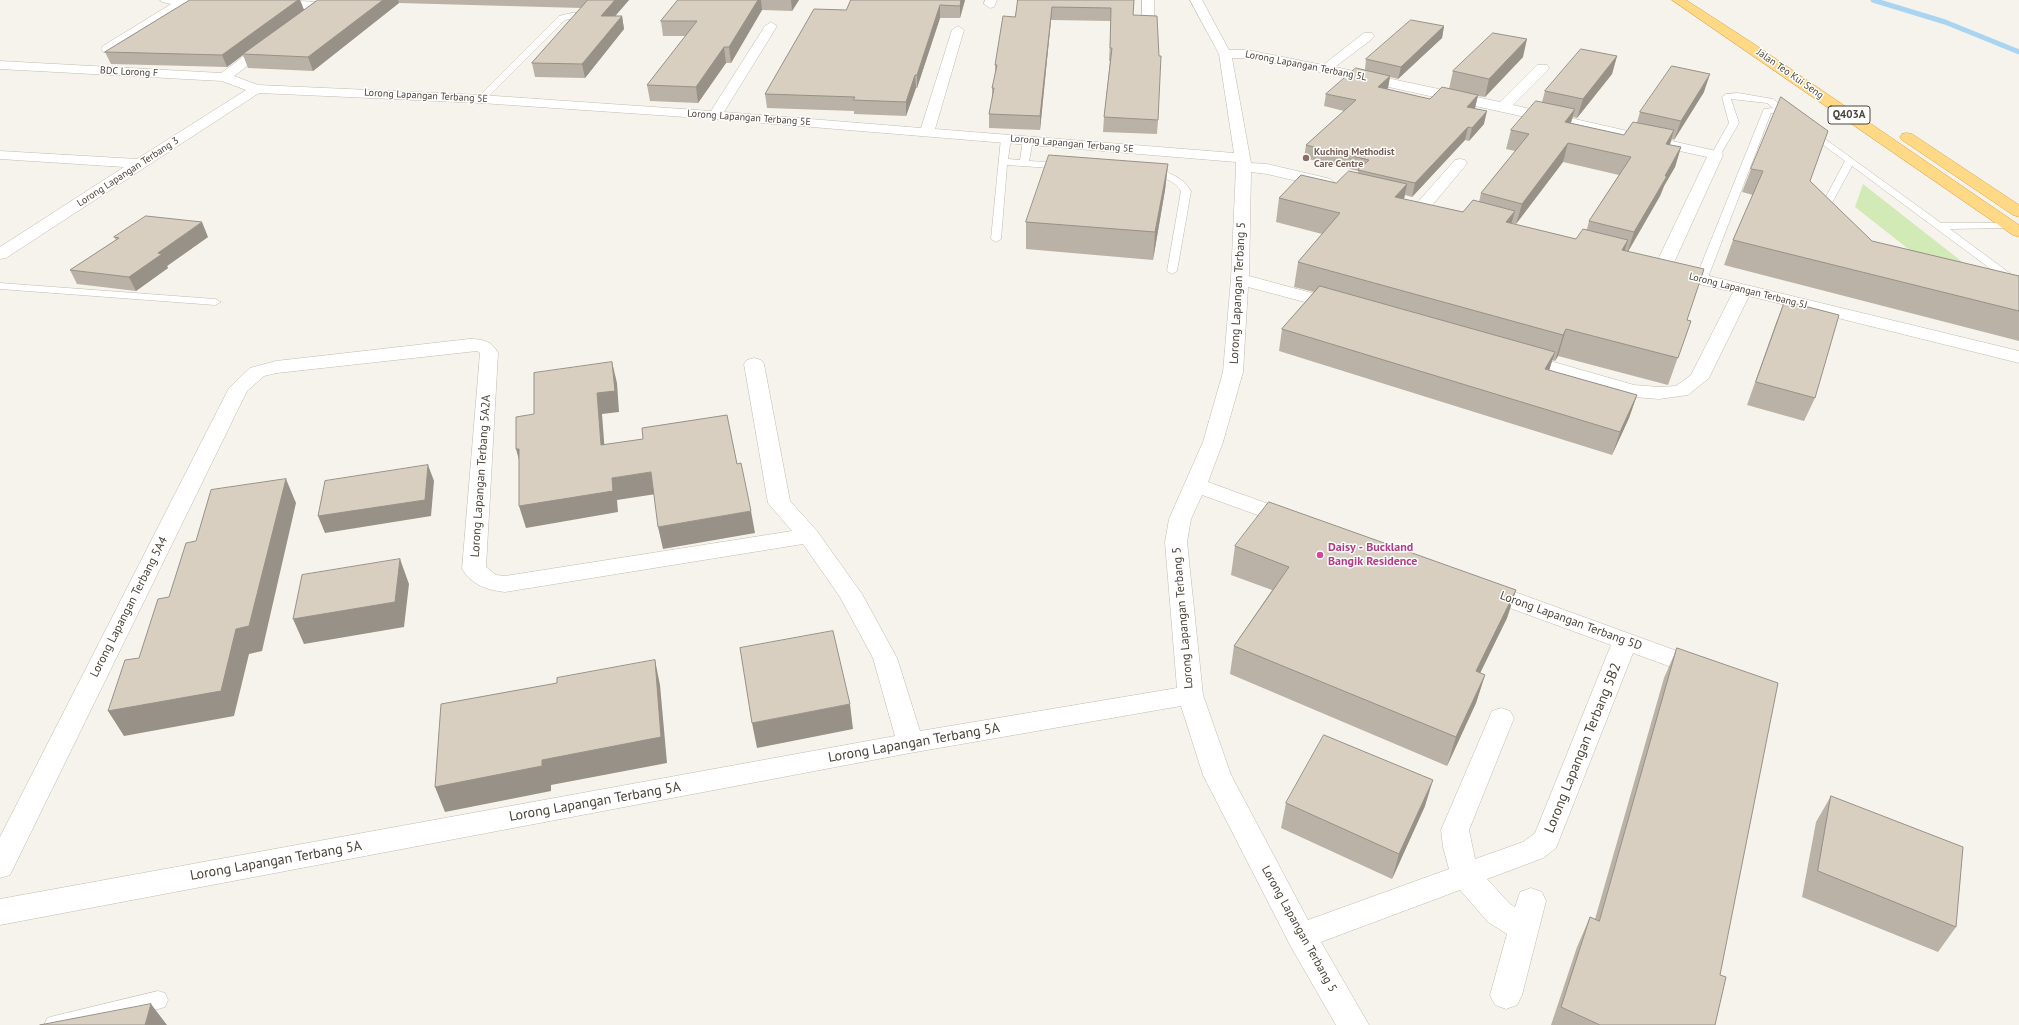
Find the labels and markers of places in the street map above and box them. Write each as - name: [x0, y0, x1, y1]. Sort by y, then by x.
- place label: Kuching Methodist Care Centre: [1314, 146, 1394, 170]
- marker: Kuching Methodist Care Centre: [1301, 153, 1311, 163]
- place label: Daisy - Buckland Bangik Residence: [1328, 541, 1417, 569]
- marker: Daisy - Buckland Bangik Residence: [1315, 550, 1325, 560]

